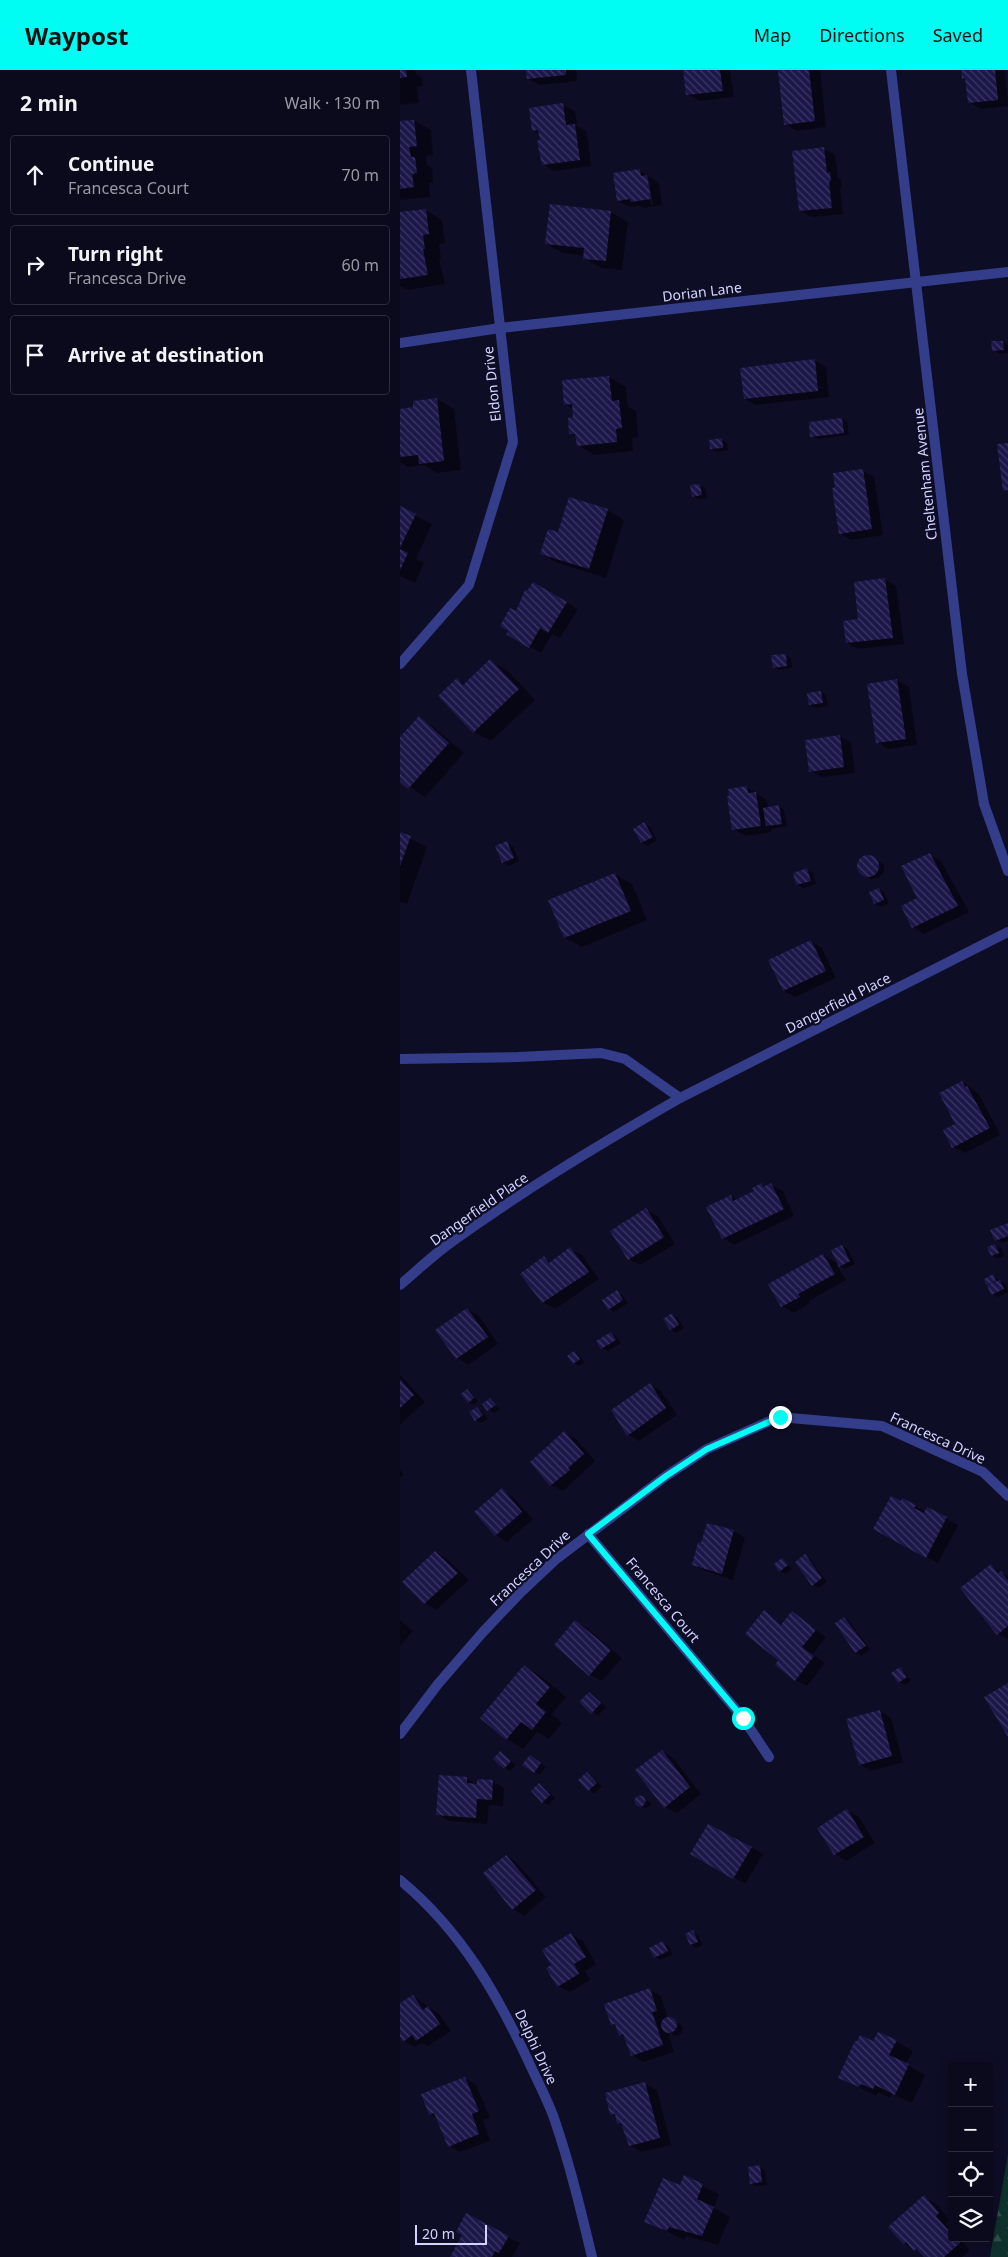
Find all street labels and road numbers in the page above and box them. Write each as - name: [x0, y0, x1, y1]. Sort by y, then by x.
- street label: Dorian Lane: [661, 277, 743, 306]
- street label: Eldon Drive: [478, 345, 505, 423]
- street label: Cheltenham Avenue: [908, 407, 941, 541]
- street label: Dangerfield Place: [782, 968, 894, 1037]
- street label: Dangerfield Place: [426, 1168, 532, 1250]
- street label: Francesca Drive: [887, 1407, 989, 1468]
- street label: Francesca Drive: [485, 1525, 574, 1610]
- street label: Francesca Court: [622, 1553, 705, 1646]
- street label: Delphi Drive: [511, 2006, 562, 2088]

